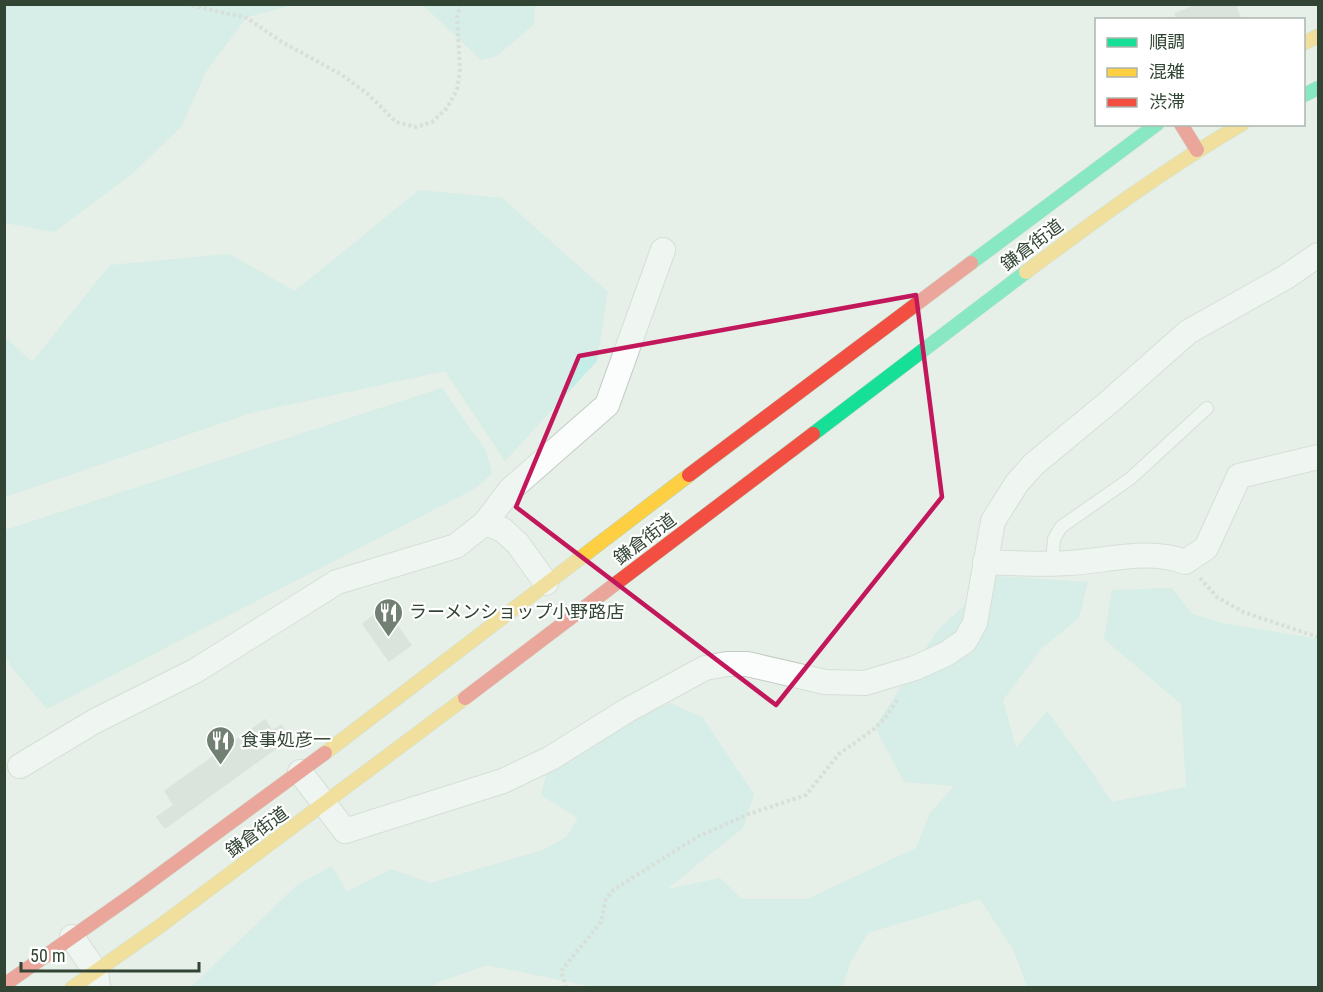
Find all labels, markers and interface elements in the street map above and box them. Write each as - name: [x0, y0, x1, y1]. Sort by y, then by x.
- legend: [1095, 18, 1305, 126]
- text: 順調: [1149, 31, 1185, 52]
- text: 混雑: [1149, 61, 1185, 82]
- text: 渋滞: [1149, 91, 1185, 112]
- street label: 鎌倉街道: [997, 215, 1067, 275]
- street label: 鎌倉街道: [610, 509, 680, 569]
- restaurant icon: ラーメンショップ小野路店: [372, 596, 404, 638]
- place label: ラーメンショップ小野路店: [409, 601, 624, 622]
- restaurant icon: 食事処彦一: [204, 724, 236, 766]
- place label: 食事処彦一: [241, 729, 331, 750]
- street label: 鎌倉街道: [221, 802, 292, 861]
- scale bar: [21, 935, 200, 973]
- text: 50 m: [30, 945, 65, 966]

